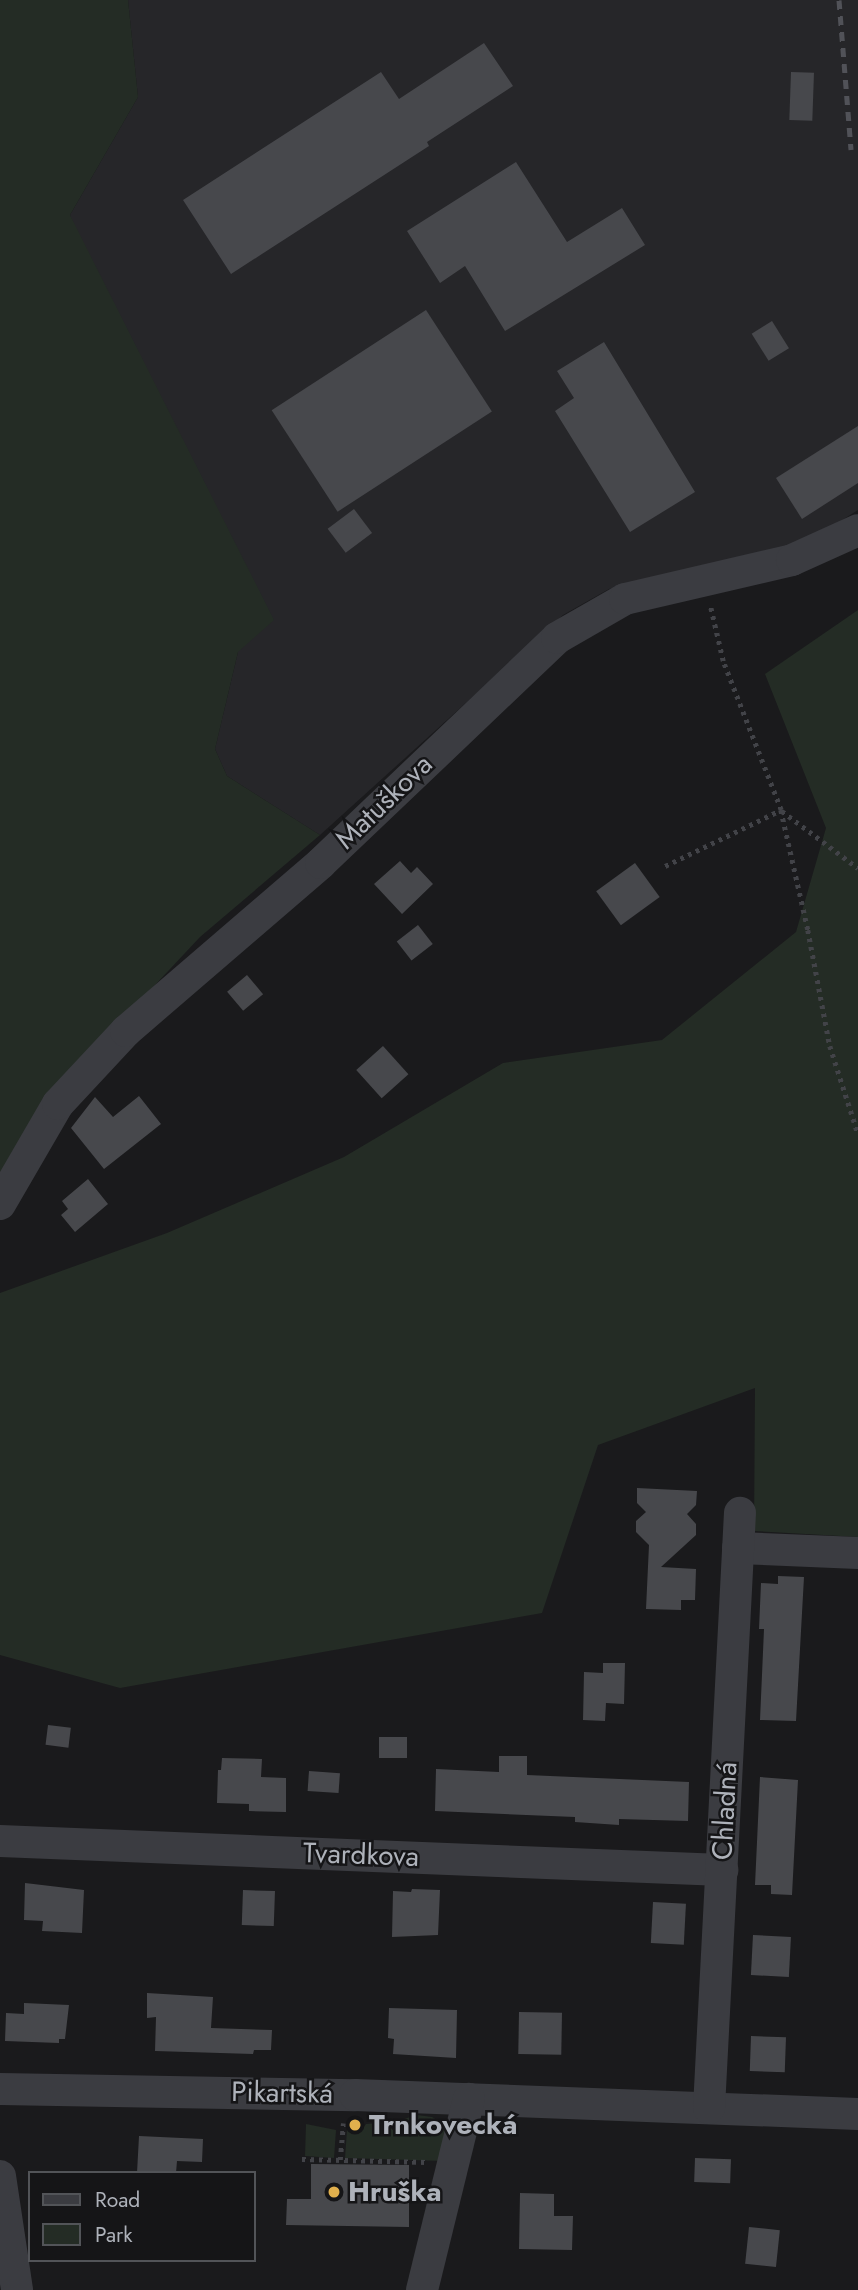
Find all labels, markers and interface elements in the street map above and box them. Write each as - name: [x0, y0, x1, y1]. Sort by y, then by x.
- street label: Matuškova: [329, 748, 439, 856]
- street label: Chladná: [706, 1761, 744, 1861]
- street label: Tvardkova: [302, 1836, 420, 1874]
- street label: Pikartská: [231, 2075, 333, 2111]
- place label: Trnkovecká: [369, 2108, 518, 2142]
- marker: Trnkovecká: [347, 2117, 363, 2133]
- legend: [28, 2171, 256, 2262]
- place label: Hruška: [348, 2175, 442, 2209]
- marker: Hruška: [326, 2184, 342, 2200]
- text: Road: [95, 2185, 140, 2215]
- text: Park: [95, 2220, 132, 2250]

